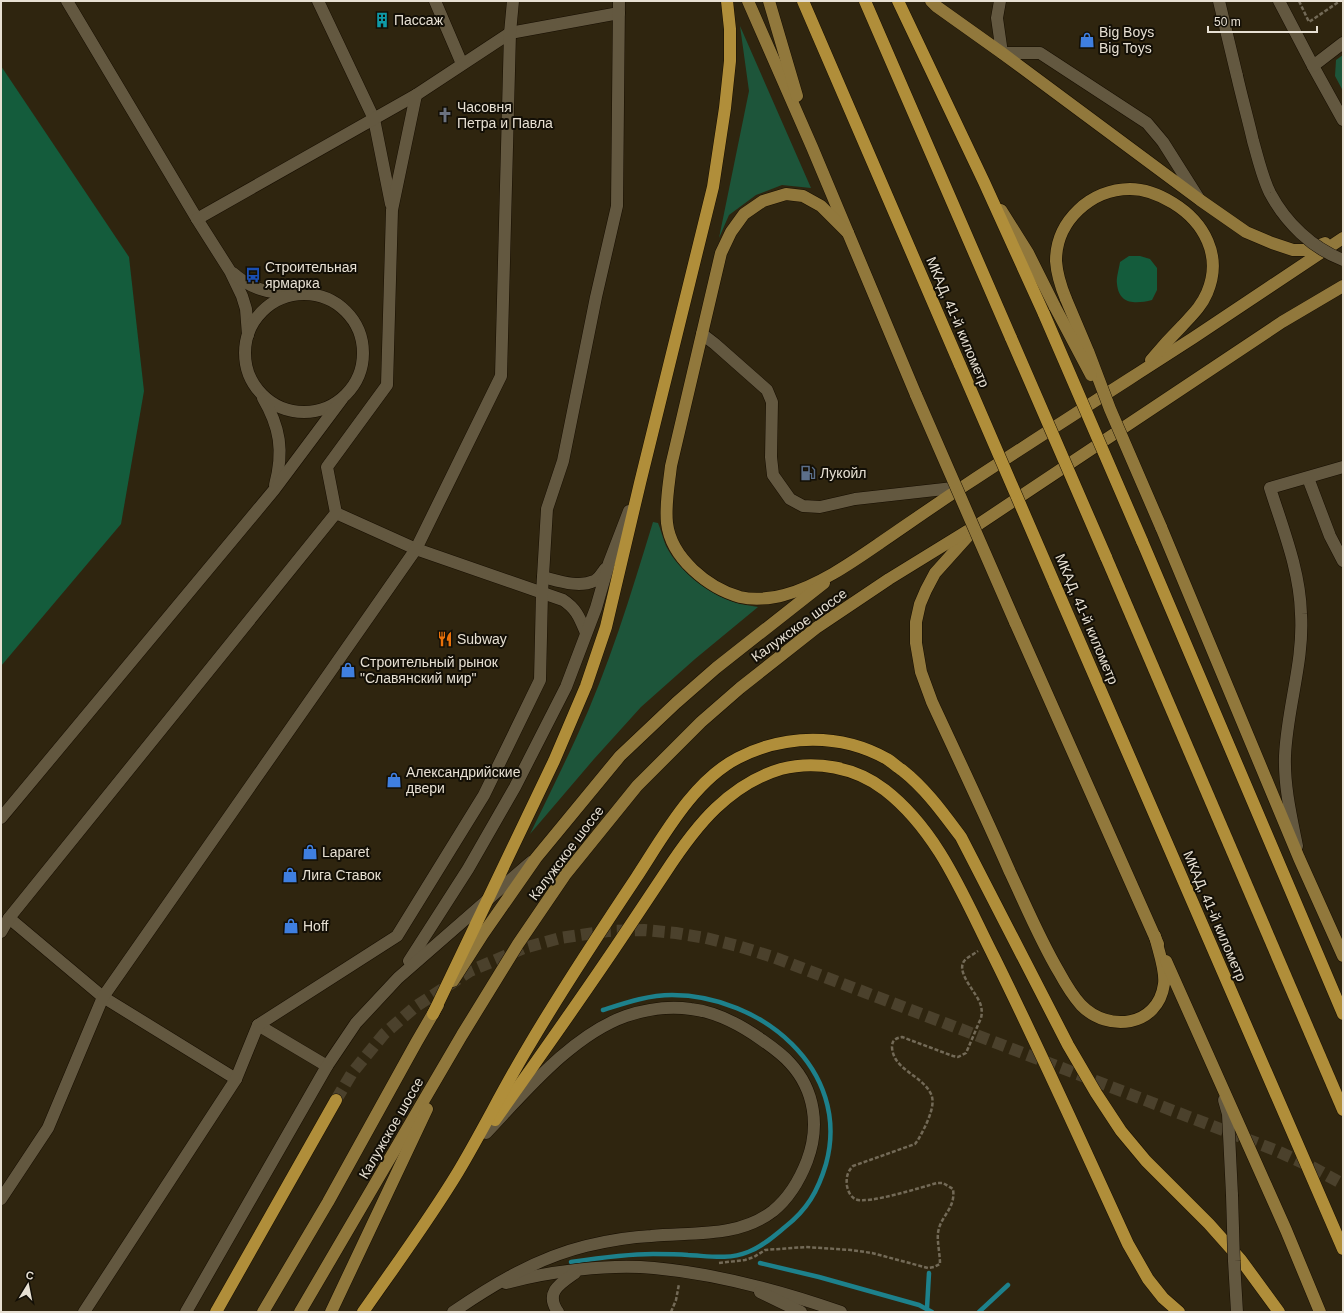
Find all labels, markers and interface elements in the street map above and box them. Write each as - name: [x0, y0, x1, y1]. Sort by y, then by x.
- scale bar: [1208, 8, 1317, 34]
- building icon: Пассаж: [373, 11, 391, 29]
- place label: Пассаж: [394, 12, 444, 28]
- text: 50 m: [1214, 15, 1241, 29]
- place label: Big Boys Big Toys: [1099, 24, 1154, 56]
- shop icon: Big Boys Big Toys: [1078, 31, 1096, 49]
- place label: Часовня Петра и Павла: [457, 99, 553, 131]
- church icon: Часовня Петра и Павла: [436, 106, 454, 124]
- street label: МКАД, 41-й километр: [923, 254, 993, 390]
- place label: Строительная ярмарка: [265, 259, 357, 291]
- bus stop icon: Строительная ярмарка: [244, 266, 262, 284]
- fuel station icon: Лукойл: [799, 464, 817, 482]
- place label: Лукойл: [820, 465, 866, 481]
- street label: МКАД, 41-й километр: [1052, 551, 1122, 687]
- street label: Калужское шоссе: [748, 585, 850, 665]
- restaurant icon: Subway: [436, 630, 454, 648]
- place label: Subway: [457, 631, 507, 647]
- place label: Строительный рынок "Славянский мир": [360, 654, 499, 686]
- shop icon: Строительный рынок "Славянский мир": [339, 661, 357, 679]
- place label: Александрийские двери: [406, 764, 521, 796]
- shop icon: Александрийские двери: [385, 771, 403, 789]
- street label: Калужское шоссе: [525, 802, 607, 903]
- shop icon: Laparet: [301, 843, 319, 861]
- place label: Laparet: [322, 844, 370, 860]
- street label: МКАД, 41-й километр: [1180, 848, 1250, 984]
- shop icon: Лига Ставок: [281, 866, 299, 884]
- place label: Лига Ставок: [302, 867, 382, 883]
- shop icon: Hoff: [282, 917, 300, 935]
- place label: Hoff: [303, 918, 329, 934]
- street label: Калужское шоссе: [356, 1074, 427, 1181]
- north arrow: [8, 1265, 48, 1305]
- text: С: [25, 1269, 35, 1282]

